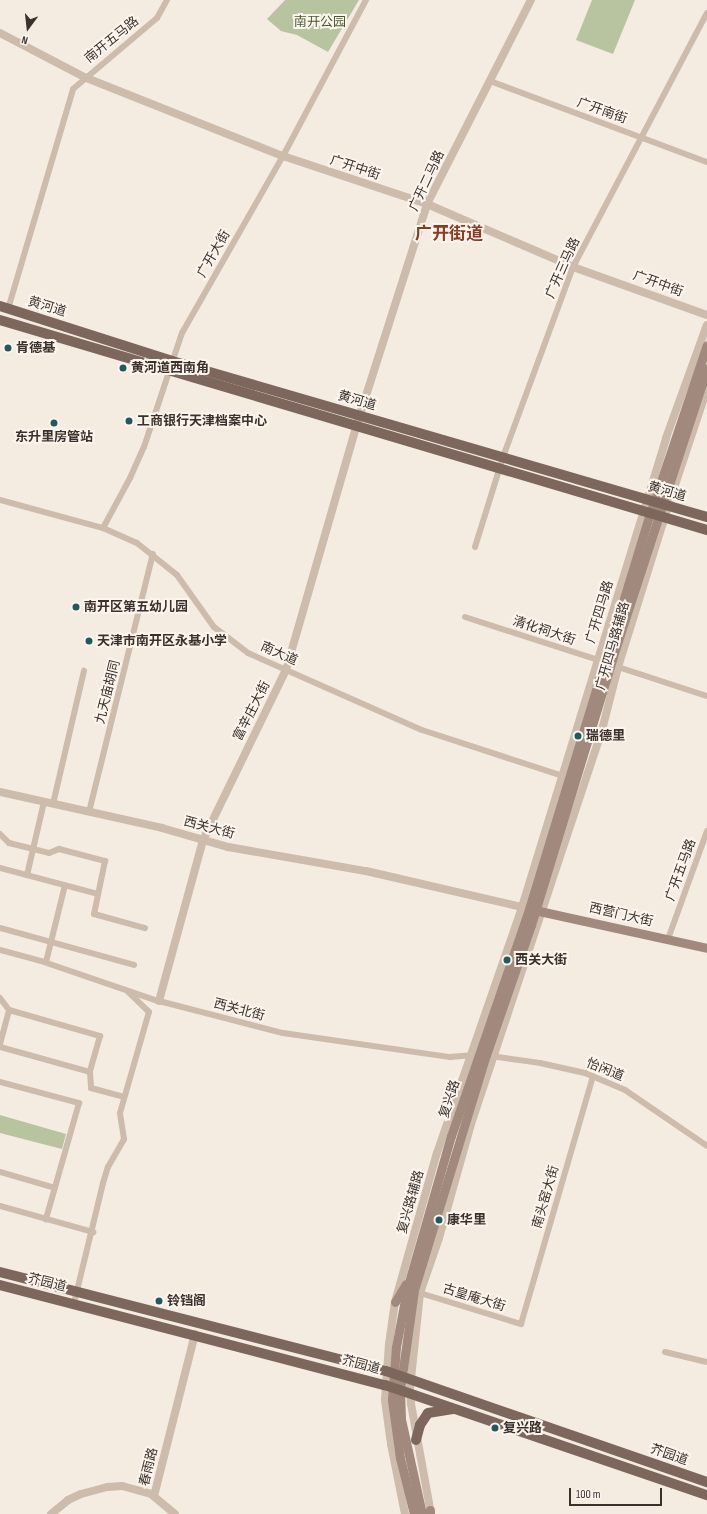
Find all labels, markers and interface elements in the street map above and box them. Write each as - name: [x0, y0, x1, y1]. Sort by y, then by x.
- north arrow: [8, 8, 48, 48]
- street label: 南开五马路: [82, 13, 142, 67]
- park label: 南开公园: [294, 14, 346, 30]
- text: N: [20, 33, 29, 47]
- street label: 广开南街: [575, 95, 629, 127]
- street label: 广开二马路: [406, 148, 448, 214]
- street label: 广开中街: [328, 153, 382, 183]
- district label: 广开街道: [415, 225, 483, 245]
- street label: 广开大街: [194, 228, 234, 280]
- street label: 广开三马路: [543, 235, 583, 301]
- street label: 广开中街: [631, 268, 685, 300]
- street label: 黄河道: [26, 294, 68, 320]
- place label: 肯德基: [16, 340, 55, 356]
- marker: 肯德基: [3, 343, 13, 353]
- place label: 黄河道西南角: [131, 360, 209, 376]
- marker: 黄河道西南角: [118, 363, 128, 373]
- street label: 黄河道: [336, 388, 378, 414]
- place label: 工商银行天津档案中心: [137, 413, 267, 429]
- marker: 工商银行天津档案中心: [124, 416, 134, 426]
- marker: 东升里房管站: [49, 418, 59, 428]
- place label: 东升里房管站: [15, 429, 93, 445]
- street label: 黄河道: [646, 479, 688, 505]
- street label: 广开四马路: [583, 579, 617, 645]
- place label: 南开区第五幼儿园: [84, 599, 188, 615]
- street label: 广开四马路辅路: [593, 600, 633, 692]
- marker: 南开区第五幼儿园: [71, 602, 81, 612]
- street label: 清化祠大街: [511, 614, 577, 648]
- place label: 天津市南开区永基小学: [97, 633, 227, 649]
- marker: 天津市南开区永基小学: [84, 636, 94, 646]
- street label: 南大道: [258, 639, 300, 669]
- street label: 九天庙胡同: [93, 659, 123, 725]
- street label: 富辛庄大街: [230, 679, 274, 743]
- place label: 瑞德里: [586, 728, 625, 744]
- marker: 瑞德里: [573, 731, 583, 741]
- street label: 西关大街: [182, 814, 236, 842]
- street label: 广开五马路: [663, 837, 699, 903]
- street label: 西营门大街: [588, 900, 654, 930]
- place label: 西关大街: [515, 952, 567, 968]
- marker: 西关大街: [502, 955, 512, 965]
- street label: 西关北街: [212, 996, 266, 1024]
- street label: 怡闲道: [584, 1055, 626, 1085]
- street label: 复兴路: [437, 1078, 463, 1120]
- street label: 南头窑大街: [530, 1164, 562, 1230]
- street label: 复兴路辅路: [395, 1169, 427, 1235]
- place label: 康华里: [447, 1212, 486, 1228]
- marker: 康华里: [434, 1215, 444, 1225]
- street label: 芥园道: [26, 1271, 68, 1295]
- street label: 古皇庵大街: [441, 1281, 507, 1315]
- place label: 铃铛阁: [167, 1293, 206, 1309]
- marker: 铃铛阁: [154, 1296, 164, 1306]
- street label: 芥园道: [340, 1352, 382, 1378]
- place label: 复兴路: [503, 1420, 542, 1436]
- marker: 复兴路: [490, 1423, 500, 1433]
- street label: 芥园道: [648, 1441, 690, 1469]
- street label: 春雨路: [137, 1446, 161, 1488]
- scale bar: [571, 1480, 664, 1506]
- text: 100 m: [576, 1487, 601, 1502]

